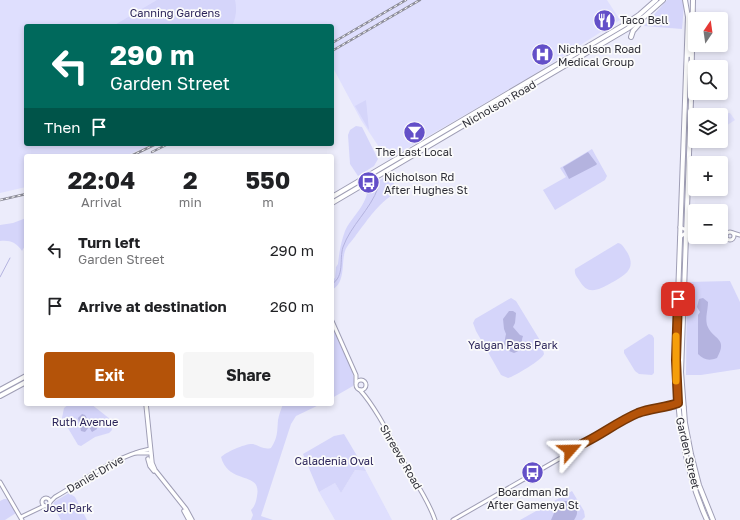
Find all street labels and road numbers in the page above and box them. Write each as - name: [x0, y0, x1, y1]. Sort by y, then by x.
- street label: Nicholson Road: [460, 77, 538, 130]
- street label: Garden Street: [674, 416, 703, 490]
- street label: Shreeve Road: [378, 422, 425, 491]
- street label: Daniel Drive: [64, 452, 126, 495]

